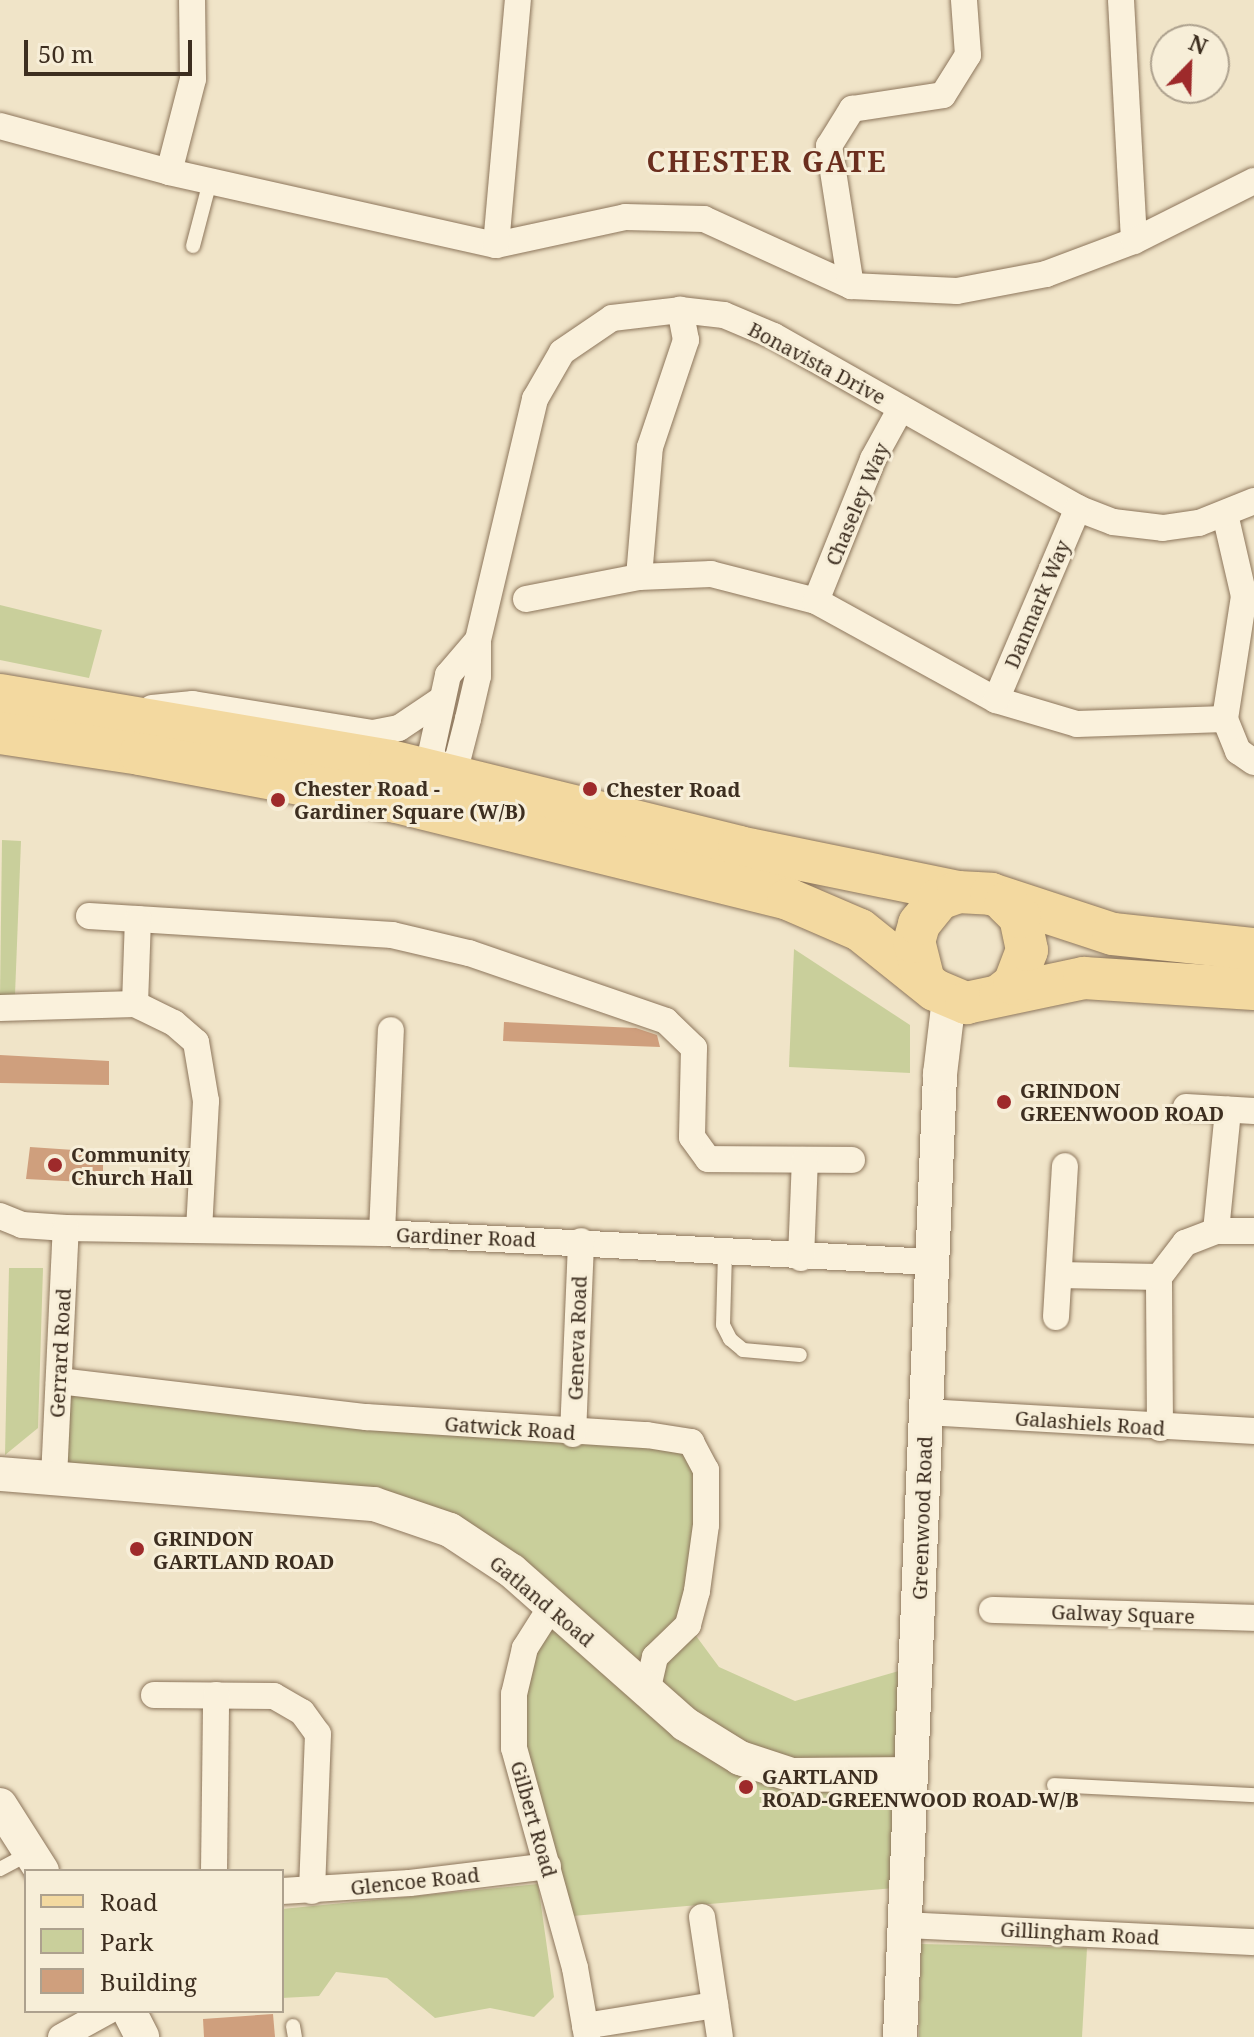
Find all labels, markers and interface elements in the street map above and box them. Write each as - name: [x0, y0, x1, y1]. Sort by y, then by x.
- scale bar: [28, 24, 196, 74]
- north arrow: [1150, 24, 1230, 104]
- text: N: [1185, 27, 1212, 61]
- text: 50 m: [38, 37, 94, 70]
- district label: CHESTER GATE: [647, 144, 887, 178]
- street label: Bonavista Drive: [744, 317, 890, 409]
- street label: Chaseley Way: [820, 439, 894, 569]
- street label: Danmark Way: [999, 536, 1075, 672]
- place label: Chester Road - Gardiner Square (W/B): [294, 776, 526, 823]
- place label: Chester Road: [606, 777, 740, 801]
- marker: Chester Road: [581, 780, 599, 798]
- marker: Chester Road - Gardiner Square (W/B): [269, 791, 287, 809]
- place label: GRINDON GREENWOOD ROAD: [1020, 1078, 1224, 1125]
- marker: GRINDON GREENWOOD ROAD: [995, 1093, 1013, 1111]
- place label: Community Church Hall: [71, 1142, 193, 1189]
- marker: Community Church Hall: [46, 1156, 64, 1174]
- street label: Gardiner Road: [396, 1223, 536, 1251]
- street label: Geneva Road: [563, 1275, 591, 1401]
- street label: Gerrard Road: [45, 1288, 75, 1418]
- street label: Galashiels Road: [1014, 1406, 1166, 1440]
- street label: Gatwick Road: [444, 1411, 576, 1445]
- street label: Greenwood Road: [907, 1436, 937, 1600]
- place label: GRINDON GARTLAND ROAD: [153, 1526, 334, 1573]
- marker: GRINDON GARTLAND ROAD: [128, 1540, 146, 1558]
- street label: Gatland Road: [485, 1550, 599, 1652]
- street label: Galway Square: [1051, 1600, 1195, 1628]
- street label: Gilbert Road: [506, 1758, 562, 1880]
- place label: GARTLAND ROAD-GREENWOOD ROAD-W/B: [762, 1764, 1079, 1811]
- marker: GARTLAND ROAD-GREENWOOD ROAD-W/B: [737, 1778, 755, 1796]
- street label: Glencoe Road: [349, 1862, 481, 1900]
- legend: [24, 1869, 284, 2013]
- text: Road: [100, 1885, 158, 1918]
- street label: Gillingham Road: [1000, 1917, 1160, 1949]
- text: Park: [100, 1925, 153, 1958]
- text: Building: [100, 1965, 197, 1998]

